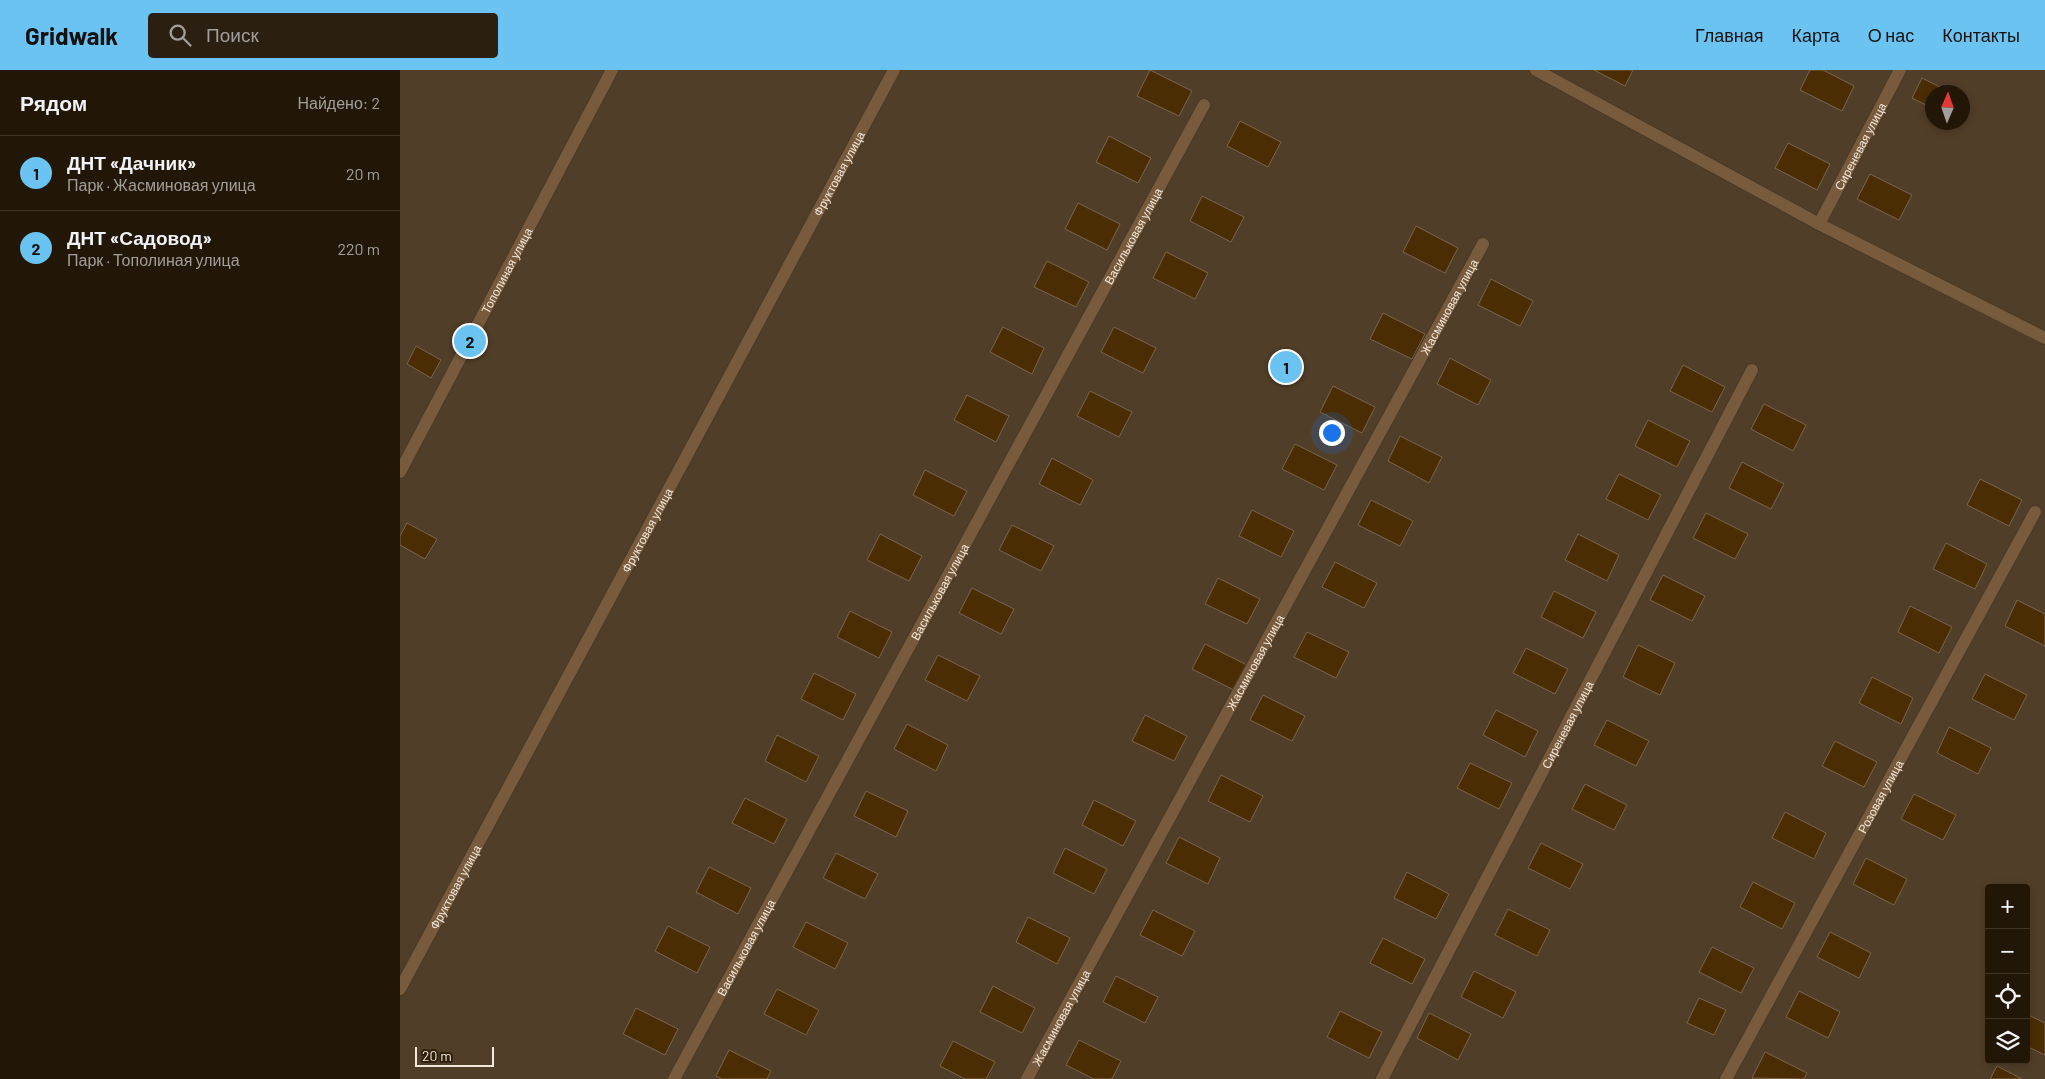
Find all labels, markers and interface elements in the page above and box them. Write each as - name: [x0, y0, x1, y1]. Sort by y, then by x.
- search box: [148, 13, 498, 58]
- text: Gridwalk: [25, 21, 118, 50]
- icon: search: [166, 21, 194, 49]
- text: Поиск: [206, 23, 259, 46]
- text: Главная: [1695, 24, 1764, 46]
- text: Карта: [1792, 24, 1840, 46]
- text: О нас: [1868, 24, 1914, 46]
- text: Контакты: [1942, 24, 2020, 46]
- north arrow: [1925, 85, 1970, 130]
- text: Рядом: [20, 90, 87, 115]
- text: Найдено: 2: [297, 93, 380, 112]
- street label: Сиреневая улица: [1831, 100, 1889, 192]
- street label: Фруктовая улица: [810, 128, 867, 218]
- text: ДНТ «Дачник»: [67, 151, 196, 174]
- text: 1: [33, 164, 39, 183]
- text: 20 m: [346, 164, 380, 183]
- text: Парк · Жасминовая улица: [67, 175, 256, 194]
- street label: Васильковая улица: [1101, 185, 1165, 286]
- street label: Тополиная улица: [478, 225, 535, 316]
- text: ДНТ «Садовод»: [67, 226, 212, 249]
- text: 2: [32, 239, 40, 258]
- text: 220 m: [337, 239, 380, 258]
- text: Парк · Тополиная улица: [67, 250, 240, 269]
- street label: Жасминовая улица: [1417, 256, 1481, 357]
- pin: 2: [454, 322, 486, 360]
- pin: 1: [1270, 348, 1302, 386]
- your location: [1319, 420, 1345, 446]
- street label: Фруктовая улица: [618, 485, 675, 575]
- street label: Васильковая улица: [907, 541, 971, 642]
- street label: Жасминовая улица: [1223, 612, 1287, 712]
- street label: Сиреневая улица: [1538, 678, 1596, 771]
- street label: Розовая улица: [1855, 757, 1906, 835]
- street label: Фруктовая улица: [427, 842, 483, 932]
- map controls: [1985, 884, 2030, 1064]
- button: +: [1985, 884, 2030, 929]
- street label: Васильковая улица: [714, 896, 778, 998]
- button: −: [1985, 929, 2030, 974]
- street label: Жасминовая улица: [1029, 967, 1093, 1068]
- button: locate: [1985, 974, 2030, 1019]
- button: layers: [1985, 1019, 2030, 1064]
- scale bar: [415, 1044, 494, 1067]
- text: 20 m: [422, 1047, 452, 1064]

